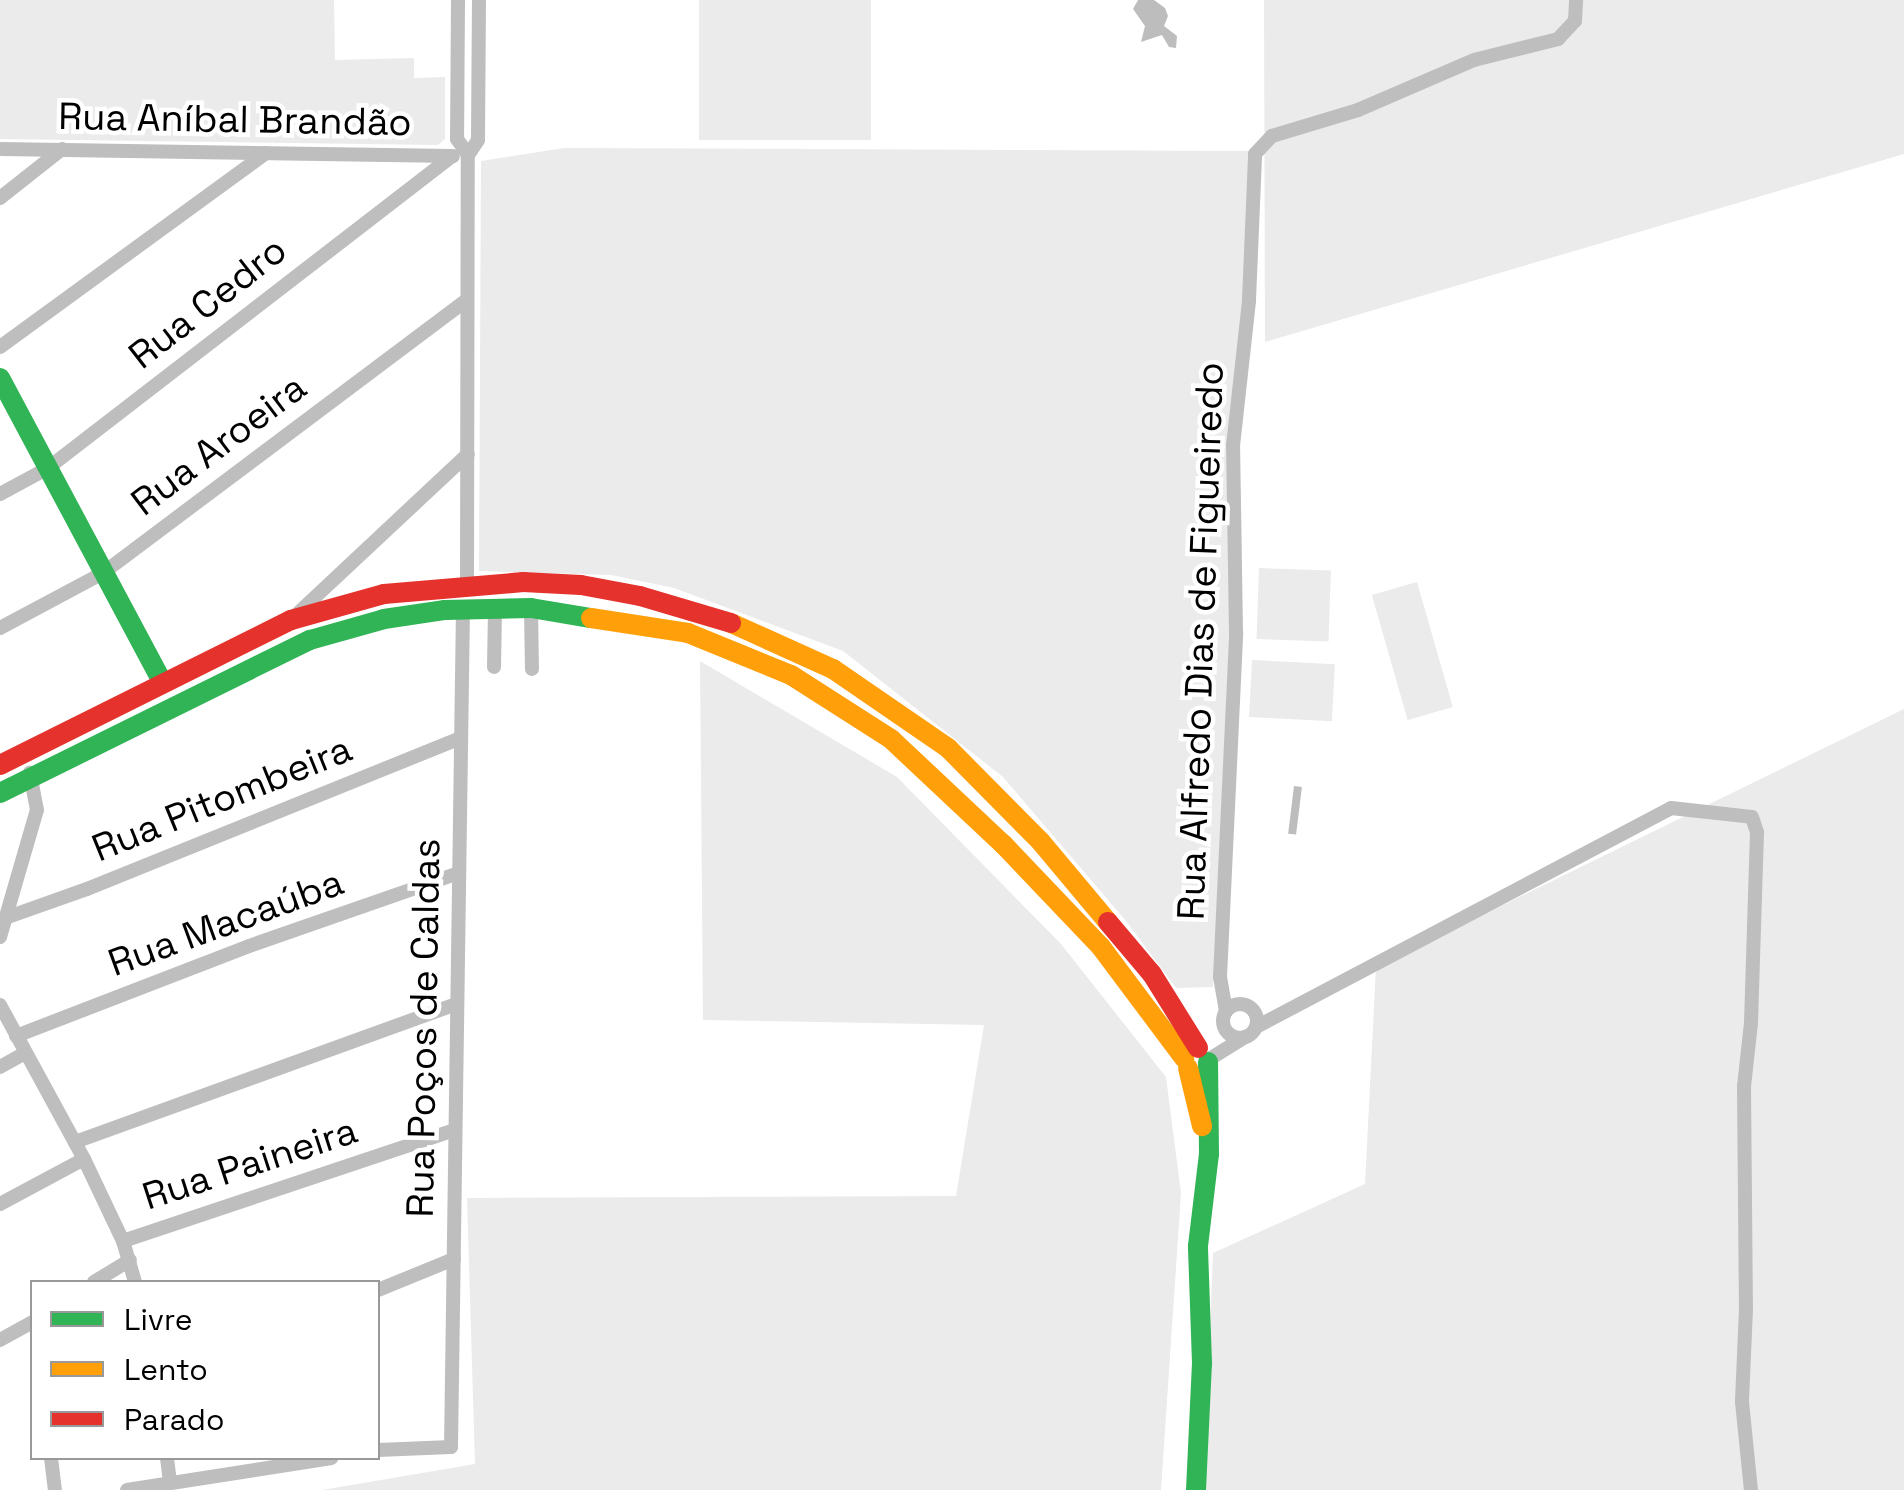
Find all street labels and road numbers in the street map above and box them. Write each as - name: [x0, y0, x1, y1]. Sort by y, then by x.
- street label: Rua Aníbal Brandão: [58, 94, 412, 146]
- street label: Rua Cedro: [120, 227, 296, 379]
- street label: Rua Alfredo Dias de Figueiredo: [1168, 361, 1234, 921]
- street label: Rua Aroeira: [123, 364, 315, 526]
- street label: Rua Pitombeira: [86, 726, 358, 872]
- street label: Rua Poços de Caldas: [398, 838, 450, 1218]
- street label: Rua Macaúba: [102, 859, 350, 987]
- street label: Rua Paineira: [137, 1108, 363, 1220]

